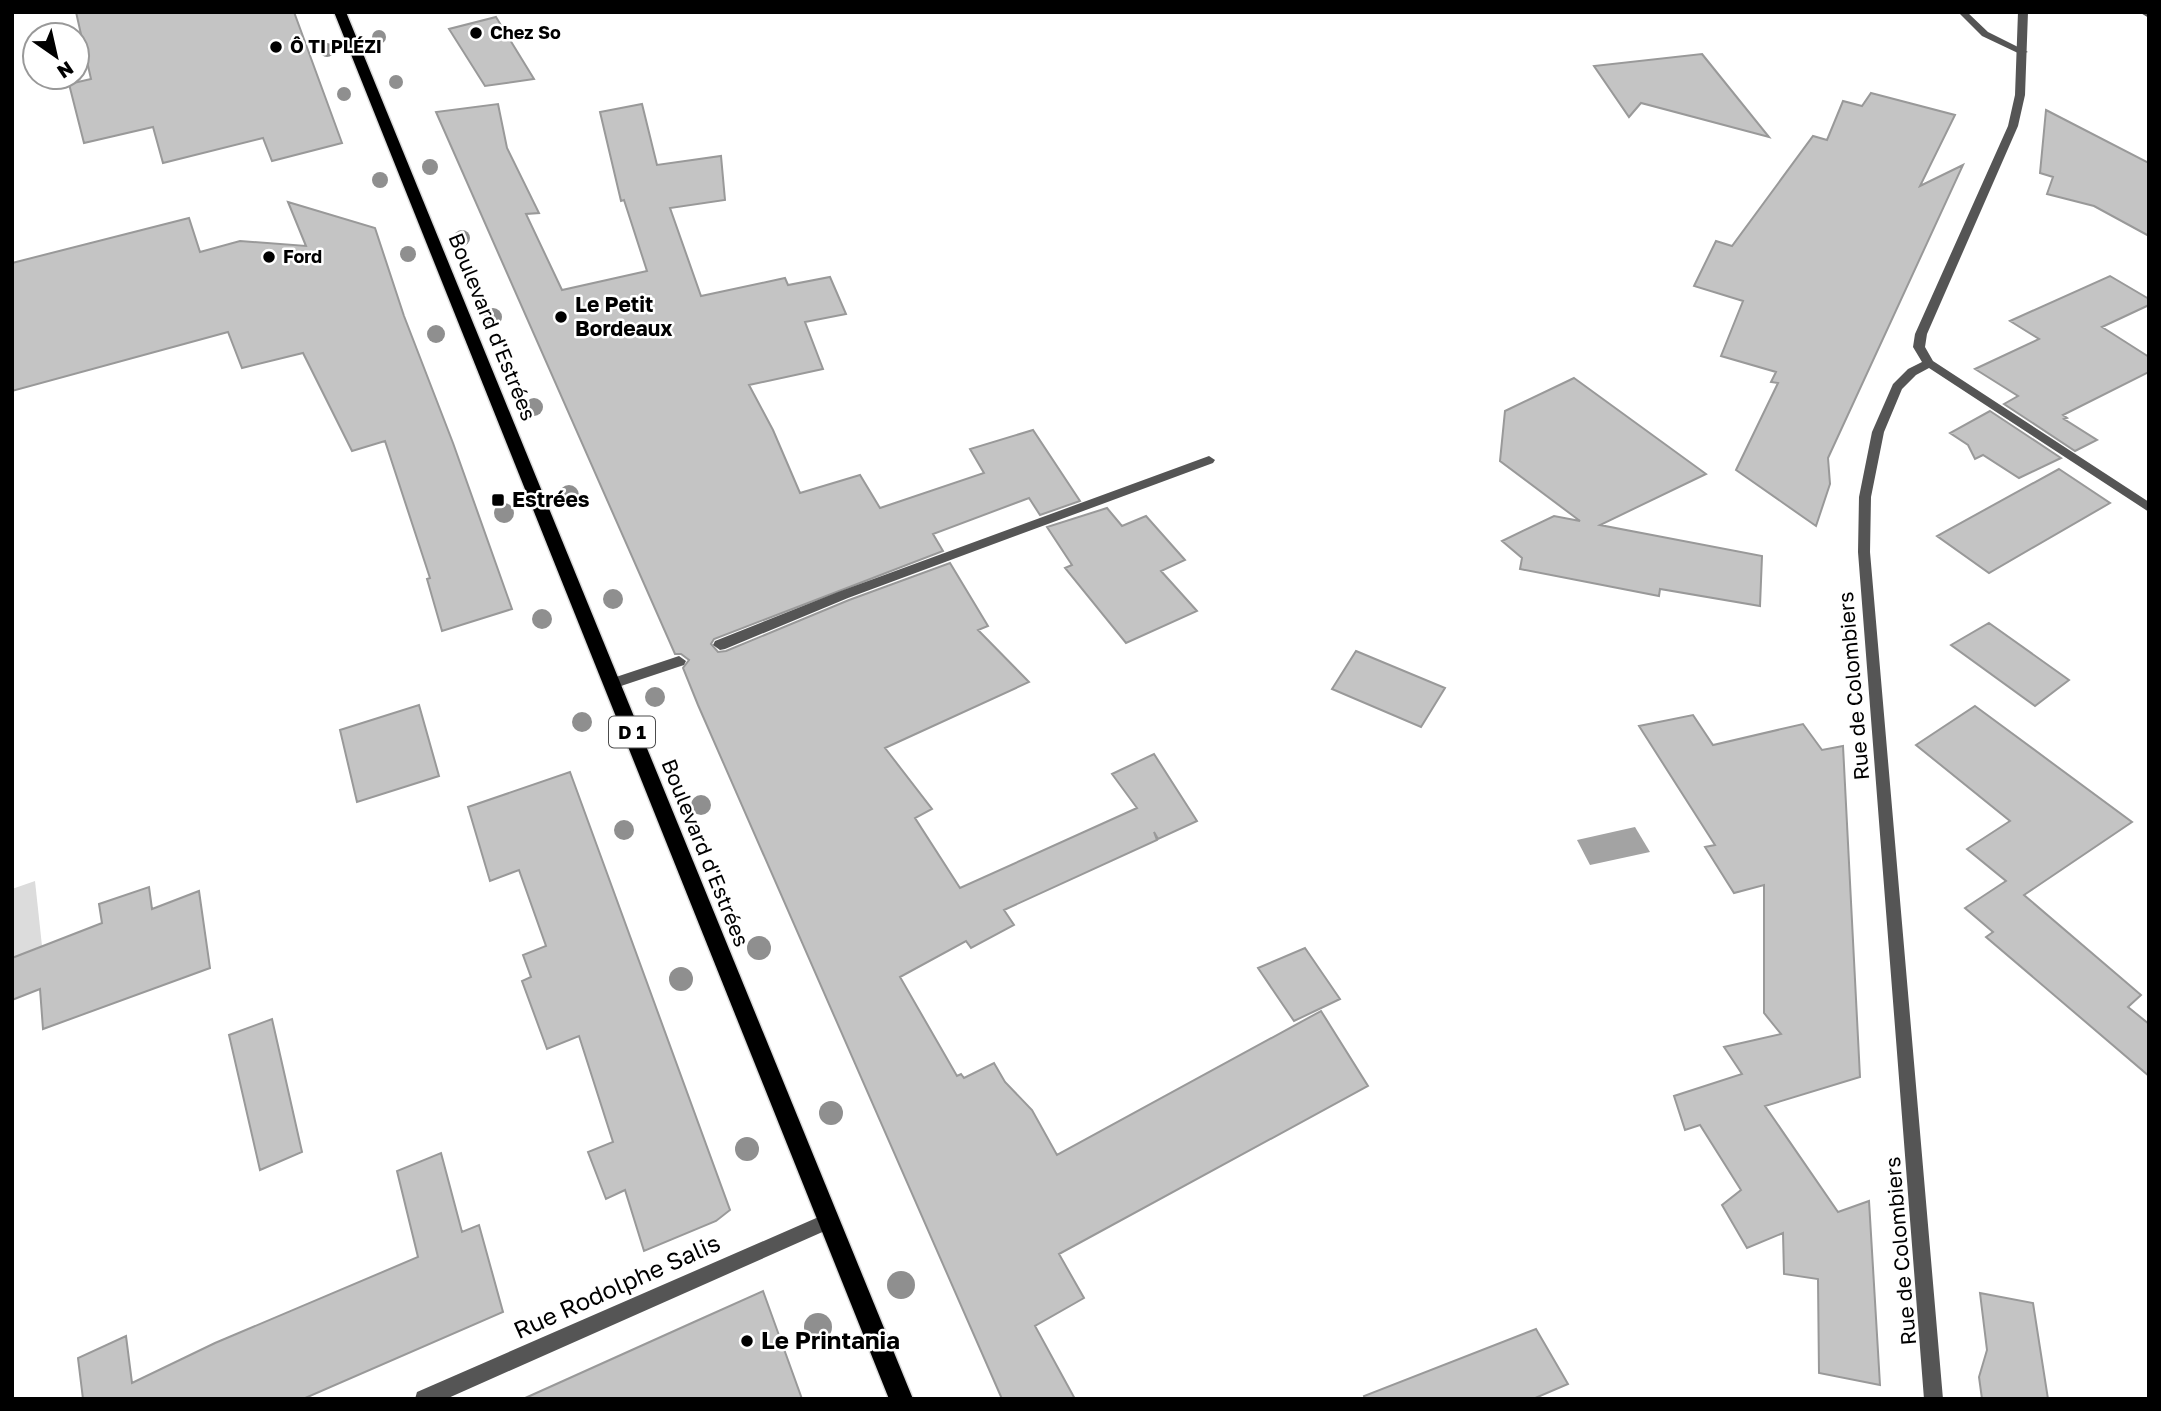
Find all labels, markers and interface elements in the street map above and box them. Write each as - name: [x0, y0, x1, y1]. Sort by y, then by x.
- north arrow: [21, 21, 91, 91]
- place label: Chez So: [490, 21, 561, 43]
- marker: Chez So: [468, 25, 484, 41]
- place label: Ô TI PLÉZI: [290, 35, 382, 57]
- marker: Ô TI PLÉZI: [268, 39, 284, 55]
- text: N: [53, 57, 78, 84]
- street label: Boulevard d'Estrées: [443, 229, 542, 424]
- place label: Ford: [283, 245, 322, 267]
- marker: Ford: [261, 249, 277, 265]
- place label: Le Petit Bordeaux: [575, 291, 672, 341]
- marker: Le Petit Bordeaux: [553, 309, 569, 325]
- place label: Estrées: [512, 486, 590, 512]
- marker: Estrées: [490, 492, 506, 508]
- street label: Rue de Colombiers: [1832, 591, 1874, 781]
- road number: D 1: [609, 716, 655, 748]
- street label: Boulevard d'Estrées: [656, 755, 755, 950]
- street label: Rue de Colombiers: [1879, 1156, 1921, 1346]
- street label: Rue Rodolphe Salis: [509, 1227, 724, 1344]
- place label: Le Printania: [761, 1325, 900, 1354]
- marker: Le Printania: [739, 1333, 755, 1349]

